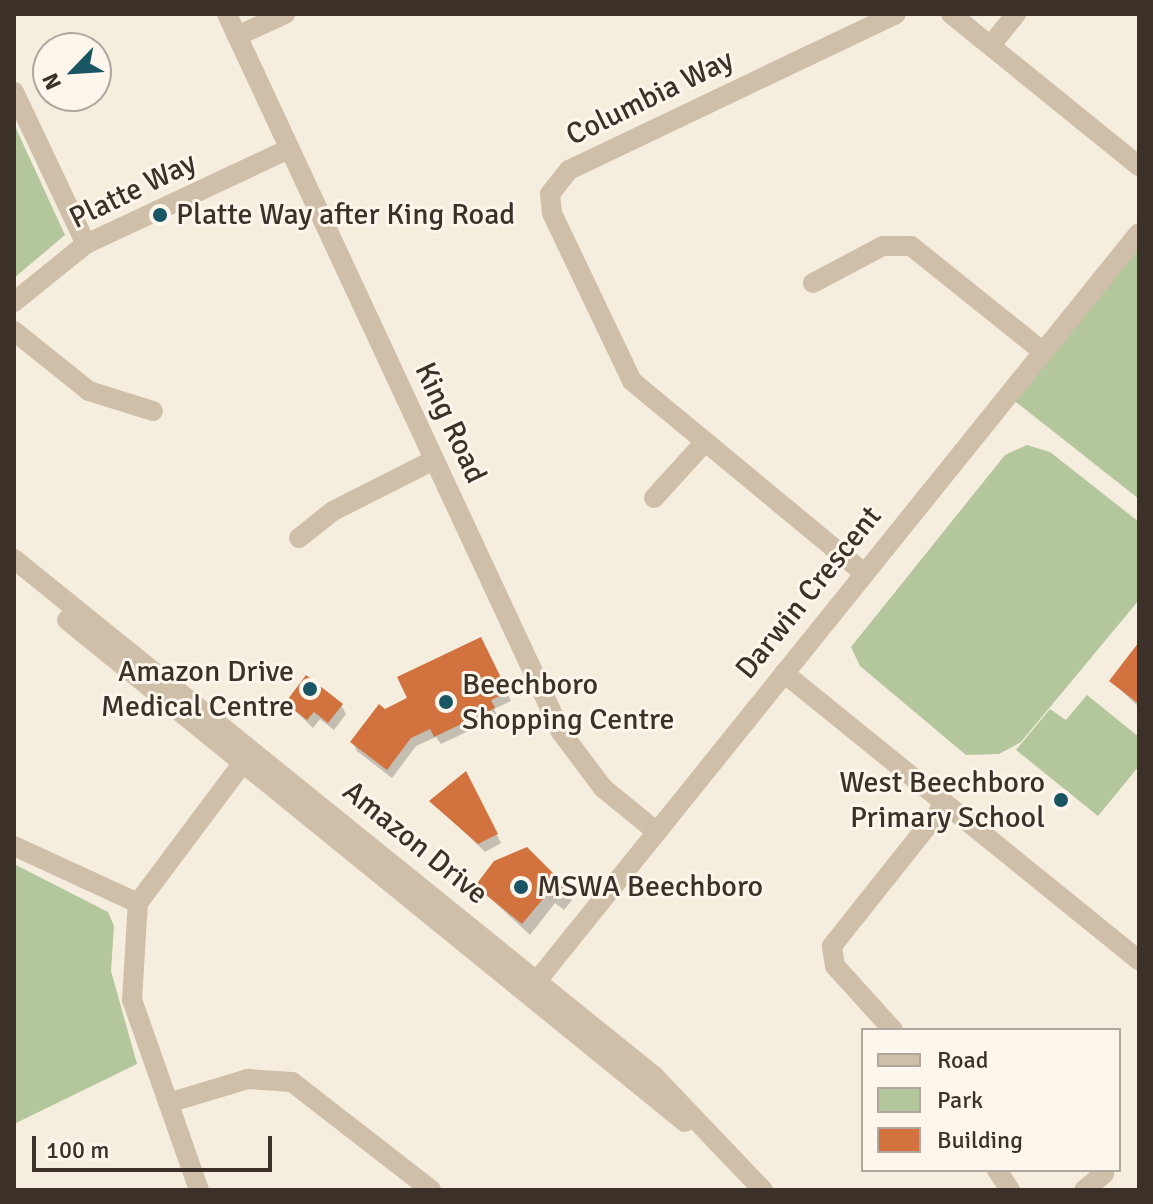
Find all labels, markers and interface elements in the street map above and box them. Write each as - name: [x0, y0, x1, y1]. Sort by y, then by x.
- north arrow: [32, 32, 112, 112]
- street label: Columbia Way: [561, 42, 739, 154]
- text: N: [36, 69, 67, 94]
- street label: Platte Way: [64, 145, 202, 237]
- place label: Platte Way after King Road: [176, 197, 515, 233]
- marker: Platte Way after King Road: [151, 206, 169, 224]
- street label: King Road: [406, 357, 494, 489]
- street label: Darwin Crescent: [728, 499, 890, 687]
- place label: Amazon Drive Medical Centre: [101, 654, 294, 724]
- place label: Beechboro Shopping Centre: [462, 667, 675, 738]
- marker: Amazon Drive Medical Centre: [301, 680, 319, 698]
- marker: Beechboro Shopping Centre: [437, 693, 455, 711]
- place label: West Beechboro Primary School: [839, 765, 1045, 836]
- street label: Amazon Drive: [335, 774, 495, 912]
- marker: West Beechboro Primary School: [1052, 791, 1070, 809]
- place label: MSWA Beechboro: [537, 869, 763, 905]
- marker: MSWA Beechboro: [512, 878, 530, 896]
- legend: [861, 1028, 1121, 1172]
- text: Road: [937, 1045, 988, 1075]
- text: Park: [937, 1085, 983, 1115]
- scale bar: [36, 1120, 276, 1170]
- text: Building: [937, 1125, 1023, 1155]
- text: 100 m: [46, 1135, 109, 1165]

